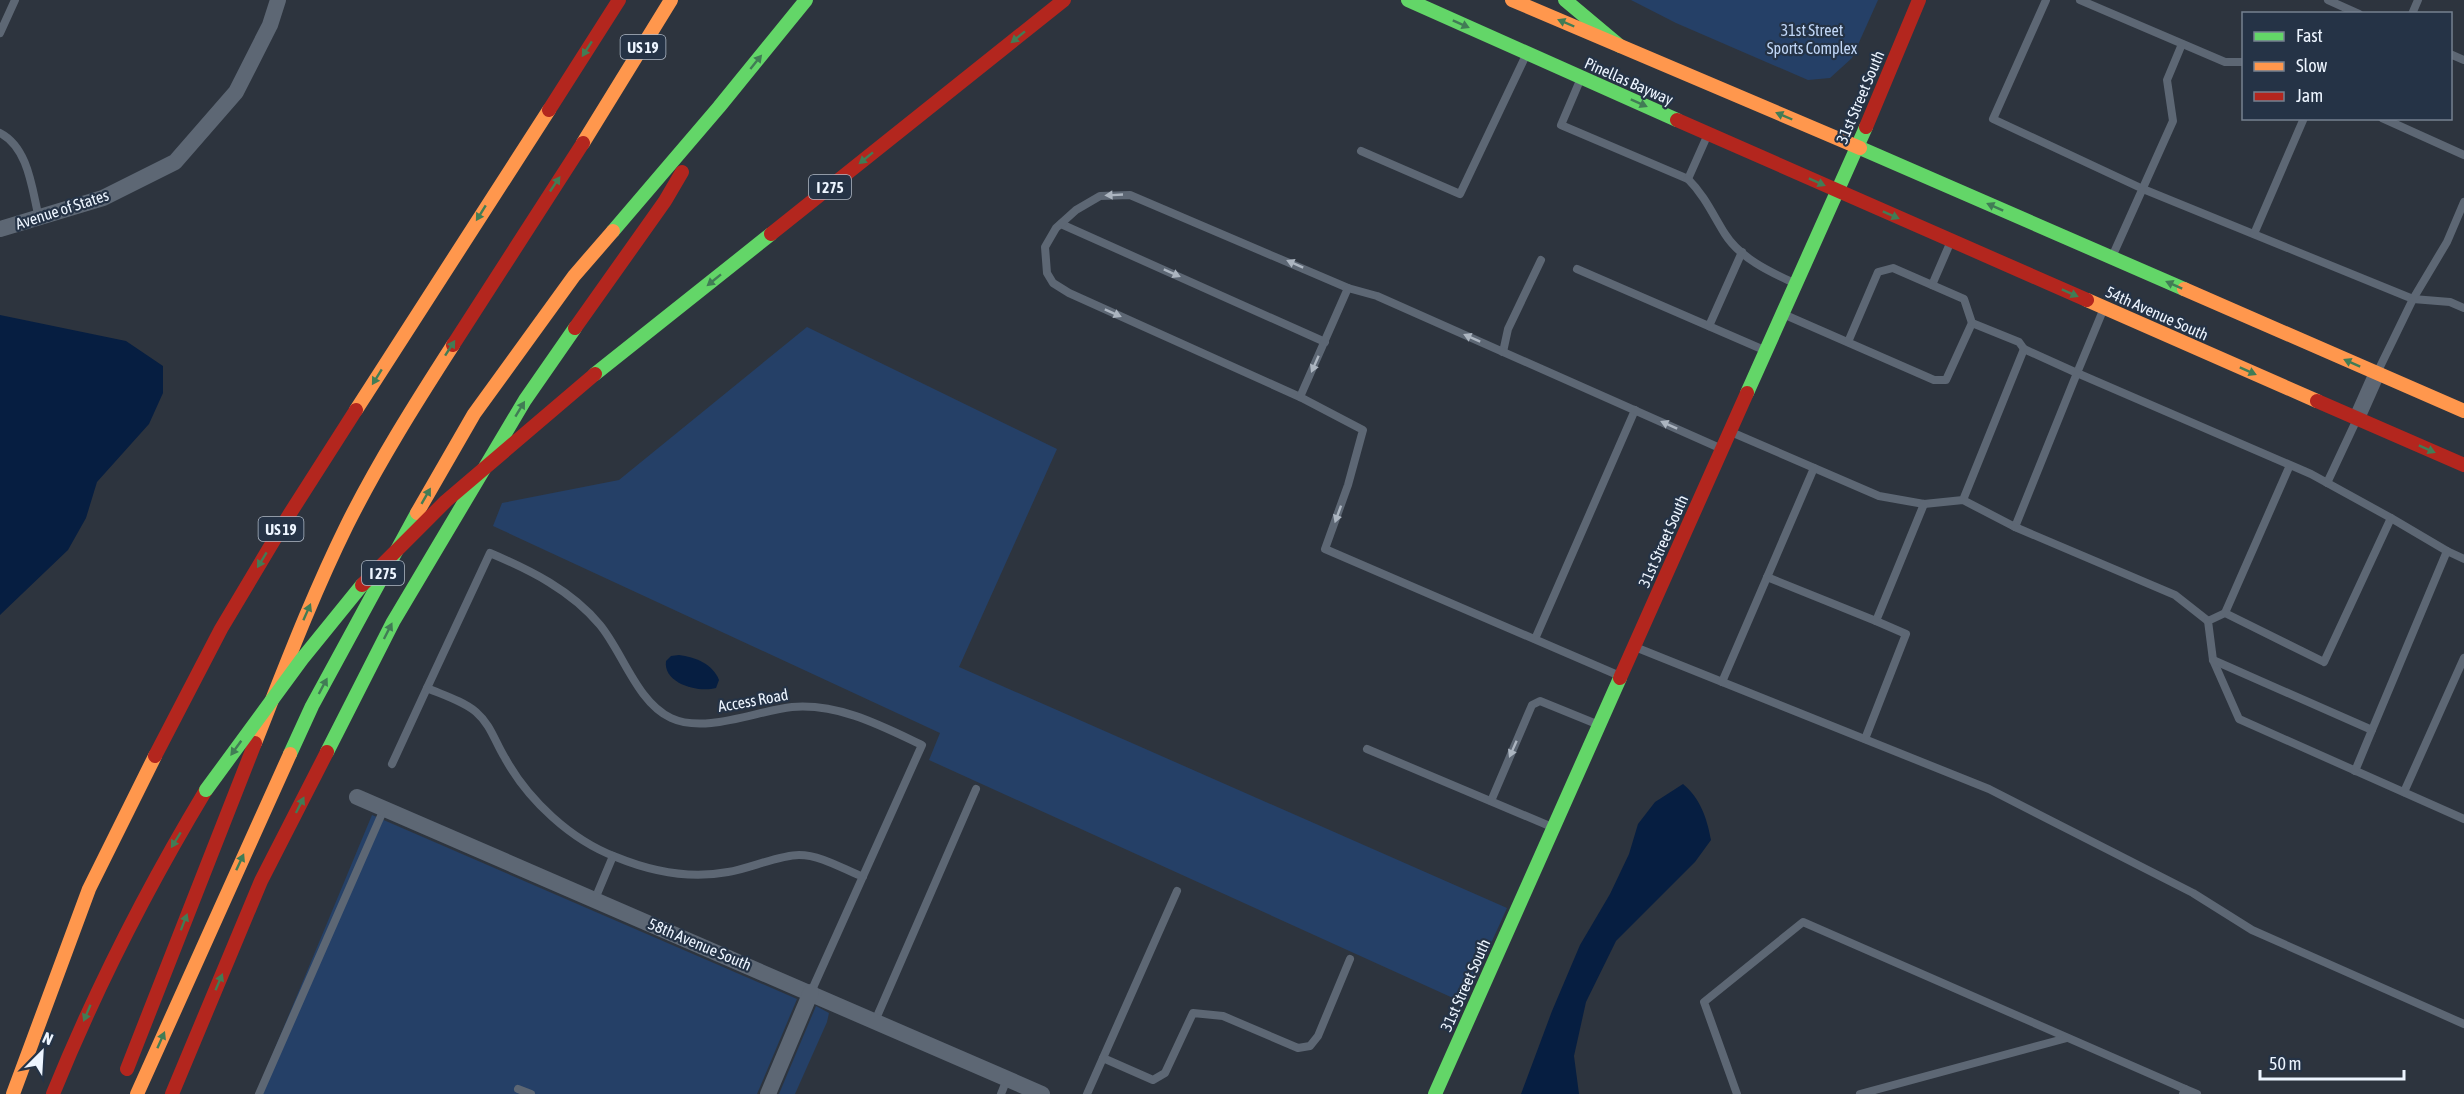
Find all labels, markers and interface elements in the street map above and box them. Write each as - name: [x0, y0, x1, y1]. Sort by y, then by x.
- legend: [2242, 12, 2452, 120]
- one-way arrow: [1557, 18, 1575, 27]
- one-way arrow: [1453, 19, 1471, 29]
- park label: 31st Street Sports Complex: [1767, 21, 1858, 58]
- text: Fast: [2296, 25, 2323, 46]
- one-way arrow: [1010, 30, 1026, 43]
- road number: US 19: [620, 35, 666, 59]
- one-way arrow: [582, 41, 593, 57]
- street label: 31st Street South: [1832, 48, 1888, 146]
- street label: Pinellas Bayway: [1582, 53, 1676, 110]
- one-way arrow: [750, 54, 763, 70]
- text: Slow: [2296, 55, 2327, 76]
- text: Jam: [2296, 85, 2323, 106]
- one-way arrow: [1631, 98, 1649, 108]
- one-way arrow: [1775, 110, 1793, 120]
- one-way arrow: [858, 152, 874, 165]
- road number: I 275: [809, 175, 851, 199]
- one-way arrow: [549, 176, 560, 192]
- one-way arrow: [1809, 178, 1826, 187]
- street label: Avenue of States: [13, 185, 111, 233]
- one-way arrow: [1104, 191, 1123, 200]
- one-way arrow: [1986, 201, 2004, 211]
- one-way arrow: [476, 205, 487, 221]
- one-way arrow: [1882, 210, 1900, 220]
- one-way arrow: [1286, 260, 1303, 269]
- one-way arrow: [1163, 269, 1180, 278]
- one-way arrow: [706, 273, 721, 285]
- one-way arrow: [2165, 280, 2182, 289]
- street label: 54th Avenue South: [2103, 282, 2211, 344]
- one-way arrow: [2061, 288, 2079, 298]
- one-way arrow: [1104, 308, 1121, 317]
- one-way arrow: [1462, 333, 1480, 343]
- one-way arrow: [444, 340, 455, 356]
- one-way arrow: [1310, 355, 1320, 373]
- one-way arrow: [2343, 358, 2361, 368]
- one-way arrow: [2240, 366, 2258, 376]
- one-way arrow: [371, 369, 382, 386]
- one-way arrow: [514, 401, 525, 417]
- one-way arrow: [1660, 420, 1678, 430]
- one-way arrow: [2418, 445, 2436, 454]
- one-way arrow: [421, 488, 432, 504]
- street label: 31st Street South: [1635, 492, 1691, 590]
- one-way arrow: [1332, 505, 1342, 523]
- road number: US 19: [258, 517, 304, 541]
- one-way arrow: [256, 552, 267, 568]
- road number: I 275: [362, 561, 404, 585]
- one-way arrow: [303, 603, 313, 621]
- one-way arrow: [383, 622, 393, 640]
- one-way arrow: [318, 677, 328, 694]
- street label: Access Road: [716, 685, 790, 715]
- one-way arrow: [230, 739, 242, 755]
- one-way arrow: [1508, 740, 1518, 758]
- one-way arrow: [295, 796, 305, 813]
- one-way arrow: [170, 832, 181, 848]
- one-way arrow: [235, 854, 244, 871]
- one-way arrow: [180, 913, 190, 931]
- street label: 58th Avenue South: [646, 914, 754, 974]
- street label: 31st Street South: [1437, 936, 1493, 1034]
- one-way arrow: [215, 973, 224, 991]
- one-way arrow: [82, 1005, 92, 1023]
- north arrow: [12, 1022, 72, 1082]
- text: N: [40, 1028, 56, 1048]
- one-way arrow: [156, 1031, 166, 1049]
- scale bar: [2260, 1043, 2404, 1081]
- text: 50 m: [2269, 1053, 2301, 1074]

